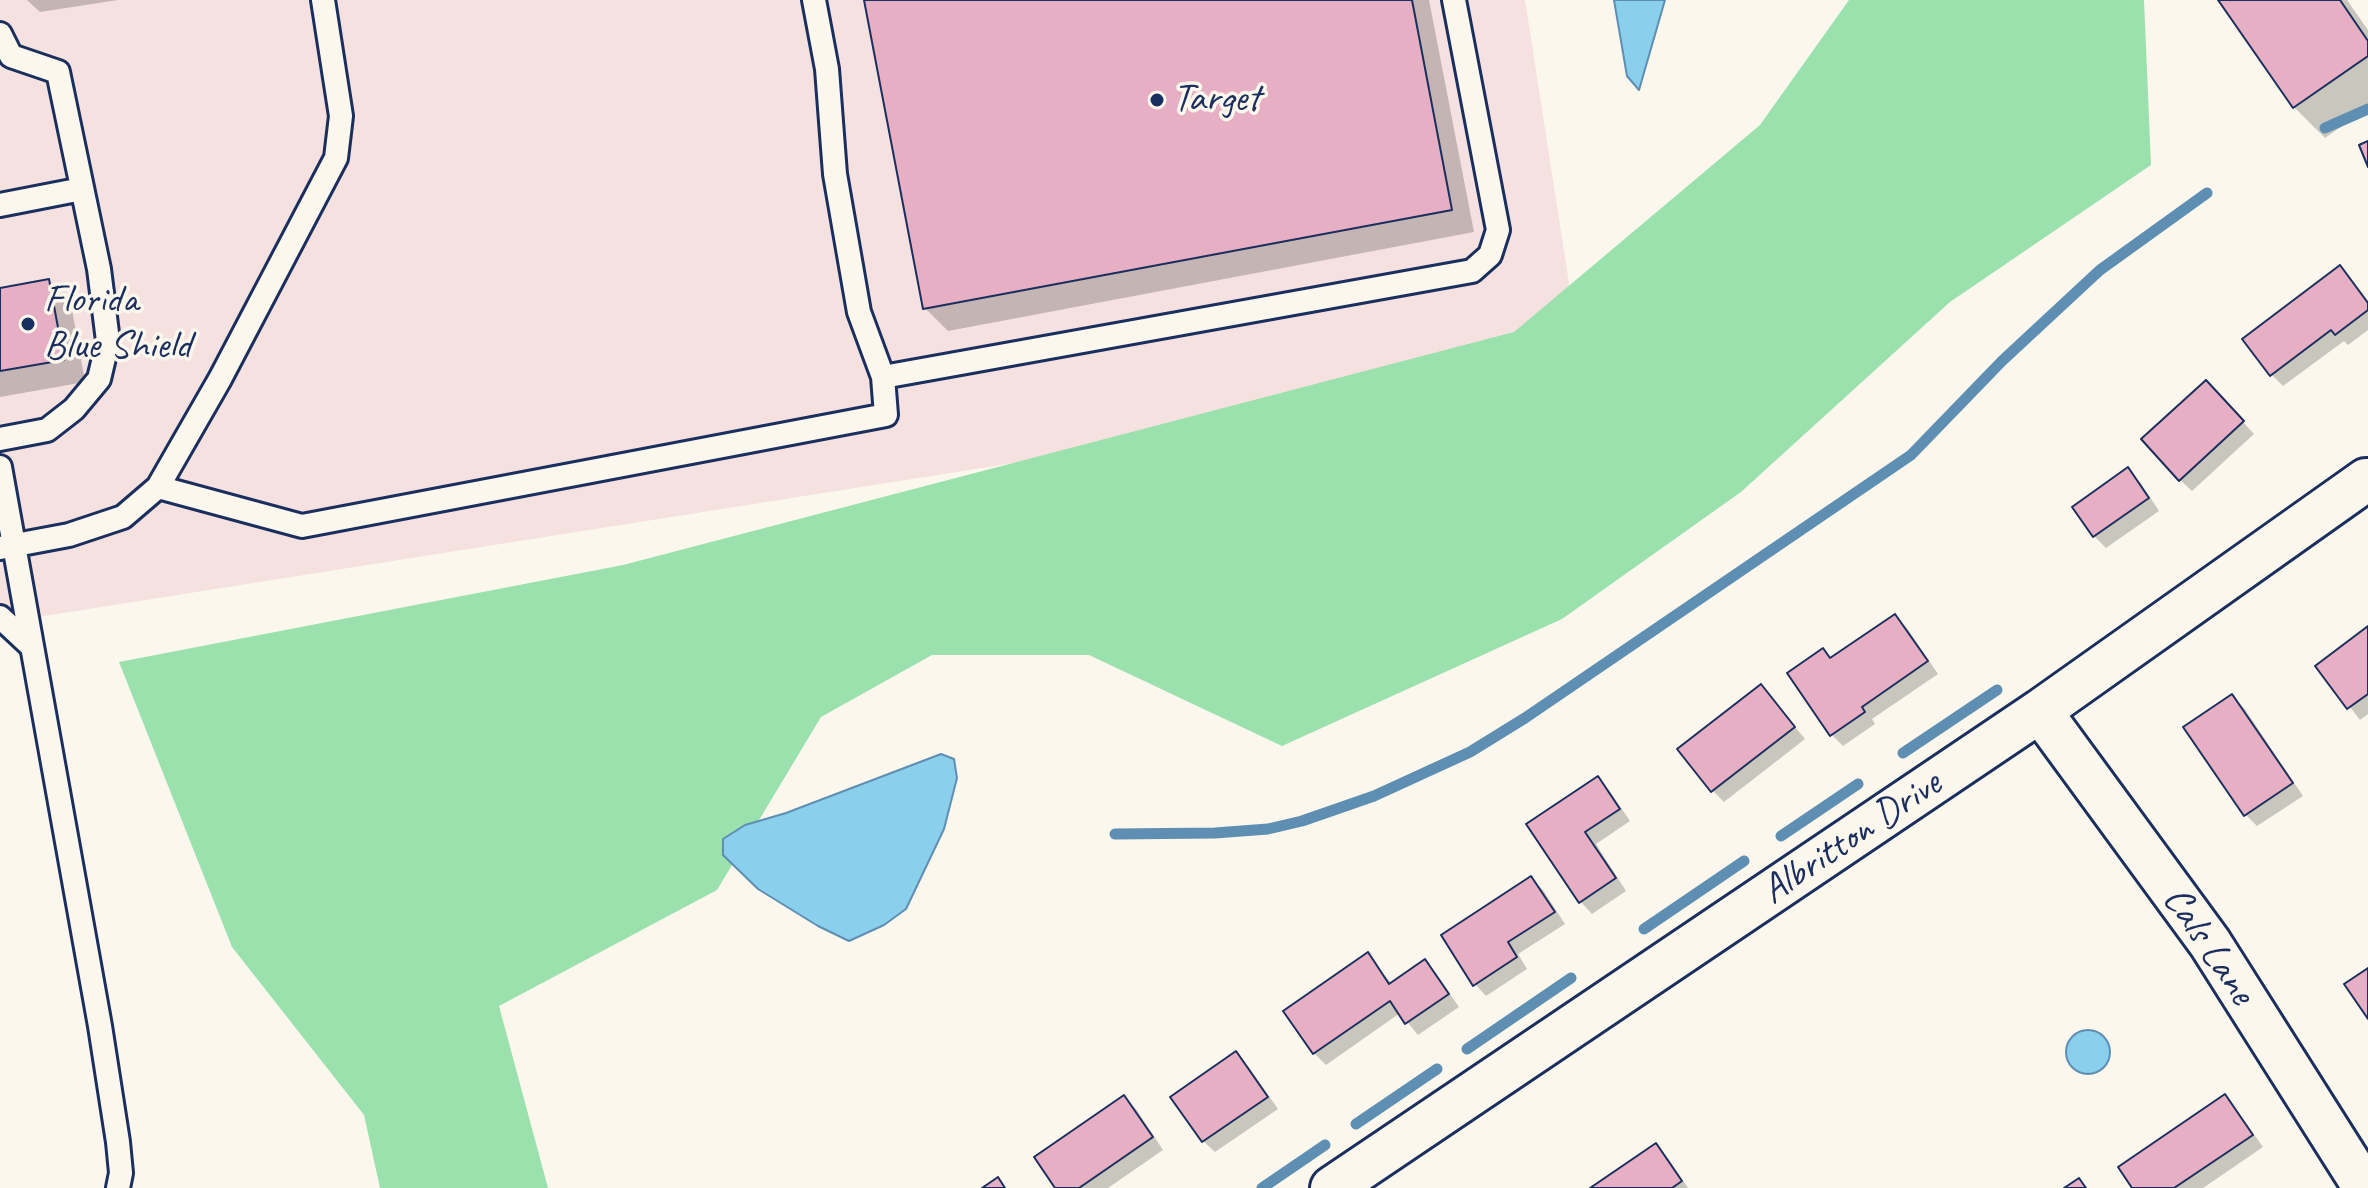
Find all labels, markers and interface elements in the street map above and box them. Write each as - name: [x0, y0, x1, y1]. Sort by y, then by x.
- place label: Target: [1173, 76, 1260, 124]
- marker: Target: [1148, 91, 1166, 109]
- place label: Florida Blue Shield: [44, 277, 191, 371]
- marker: Florida Blue Shield: [19, 315, 37, 333]
- street label: Albritton Drive: [1753, 760, 1951, 916]
- street label: Cals Lane: [2151, 878, 2265, 1014]

